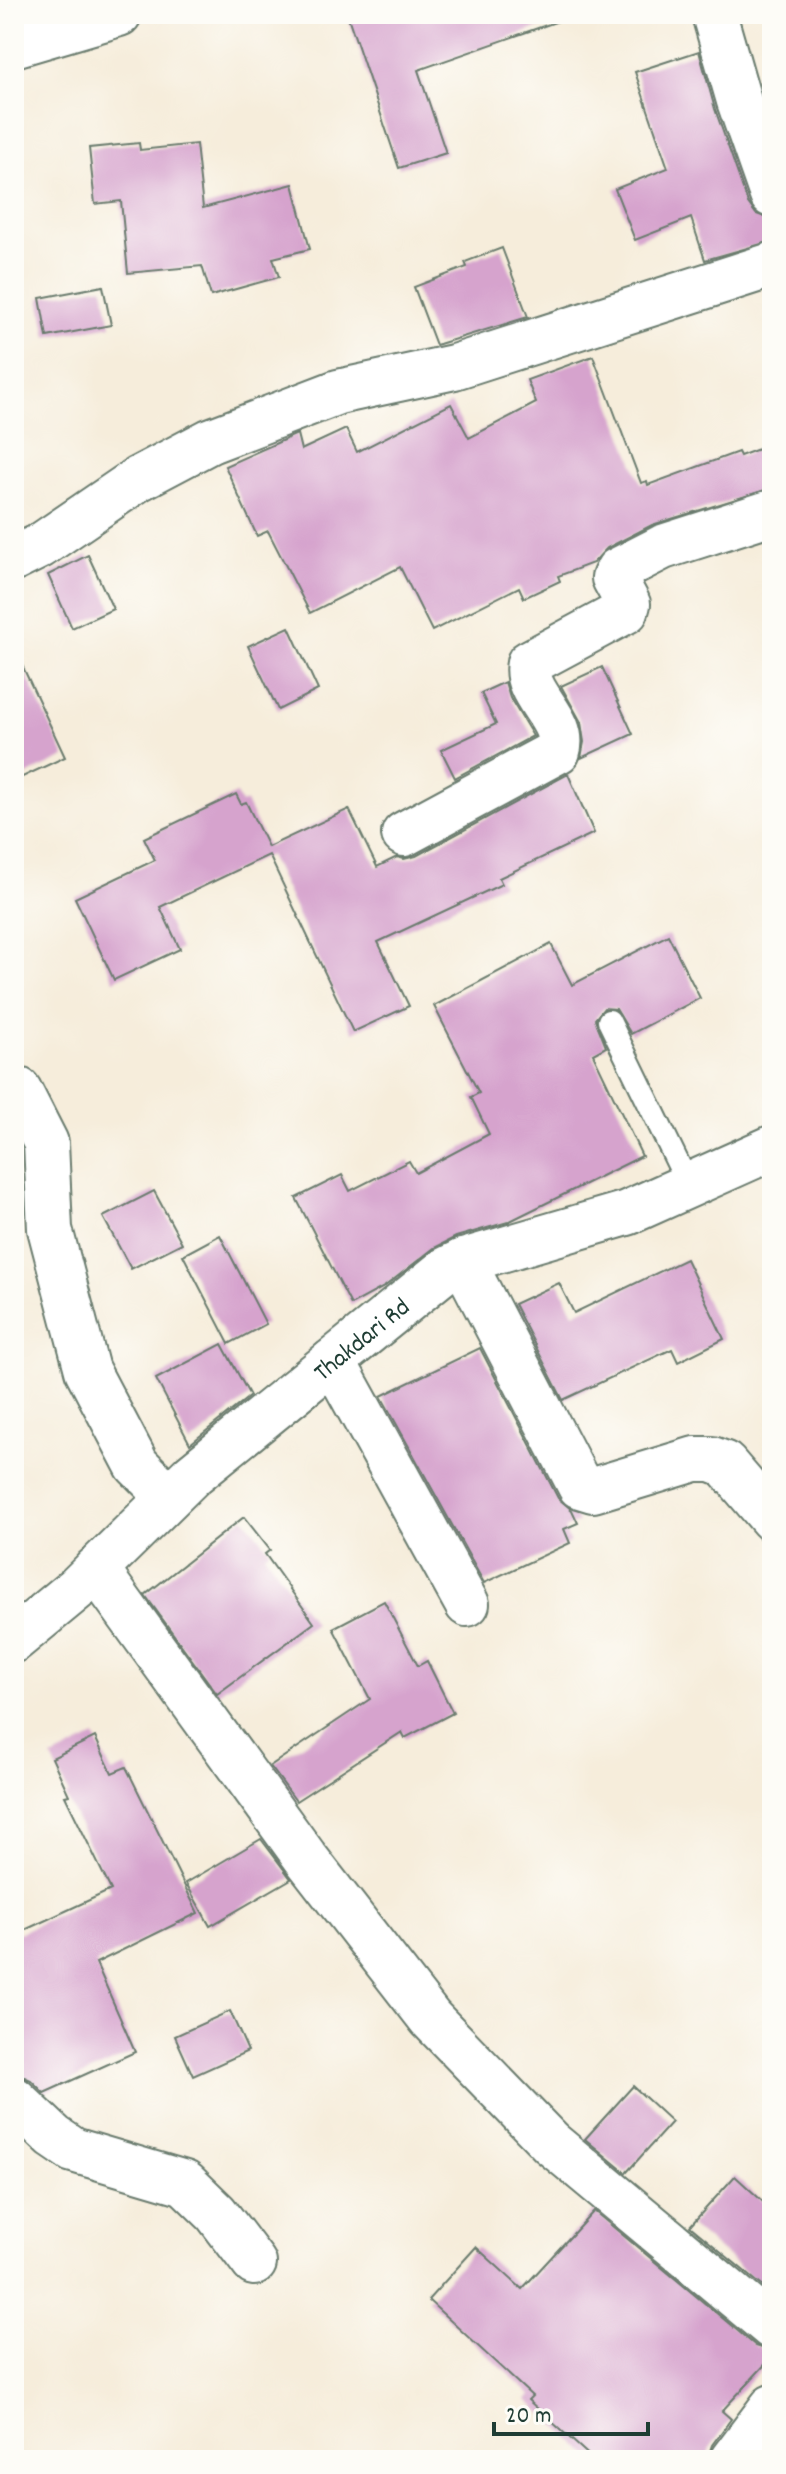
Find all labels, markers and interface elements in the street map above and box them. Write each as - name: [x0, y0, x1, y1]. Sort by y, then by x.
- street label: Thakdari Rd: [307, 1291, 419, 1392]
- scale bar: [494, 2386, 648, 2436]
- text: 20 m: [506, 2400, 552, 2434]

